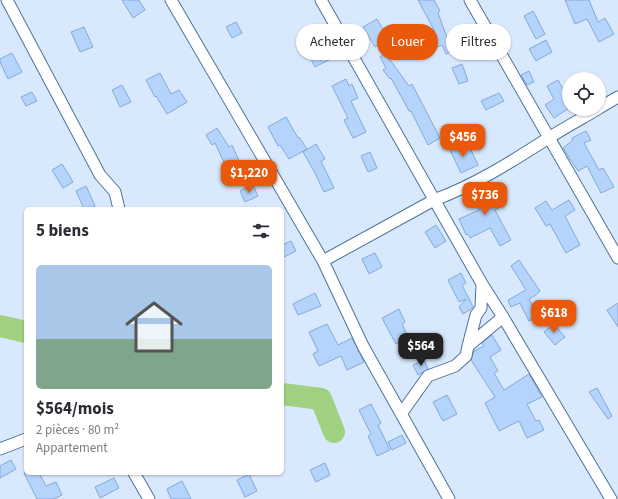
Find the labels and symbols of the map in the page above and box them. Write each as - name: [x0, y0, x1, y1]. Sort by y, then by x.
- pin: $456: [439, 124, 487, 158]
- pin: $1,220: [216, 160, 282, 194]
- pin: $736: [461, 182, 509, 216]
- pin: $618: [530, 300, 578, 334]
- pin: $564: [397, 333, 445, 367]

